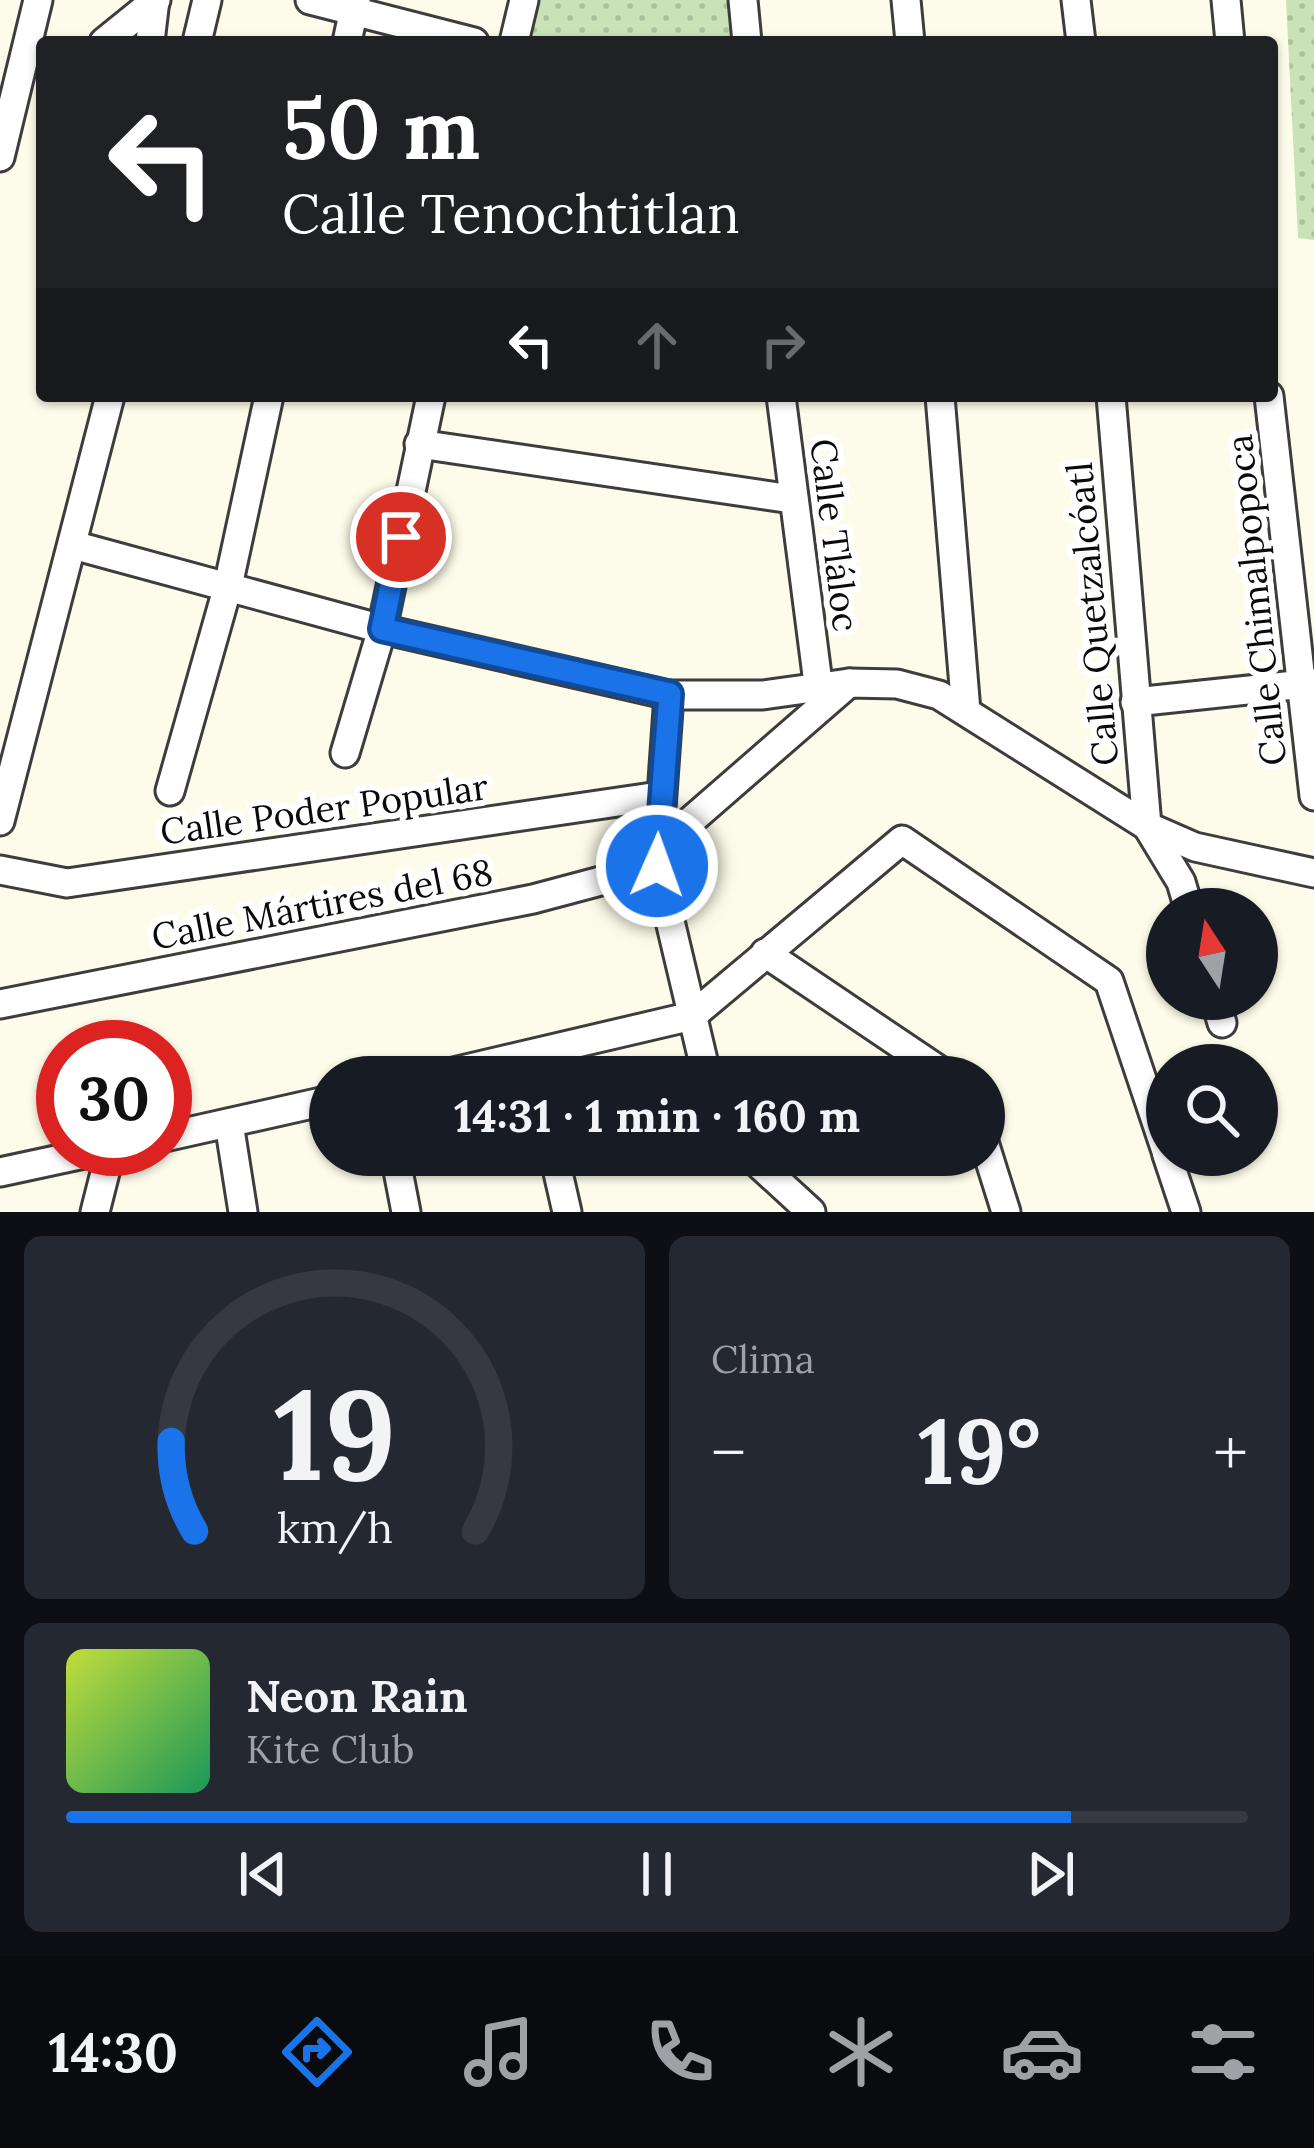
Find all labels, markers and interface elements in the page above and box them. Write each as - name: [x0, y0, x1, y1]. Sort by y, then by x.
- text: 50 m: [282, 74, 480, 182]
- icon: left: [84, 84, 240, 240]
- text: Calle Tenochtitlan: [282, 179, 740, 248]
- icon: left: [498, 312, 564, 378]
- icon: ahead: [624, 312, 690, 378]
- icon: right: [750, 312, 816, 378]
- street label: Calle Chimalpopoca: [1216, 432, 1296, 768]
- street label: Calle Tláloc: [800, 436, 870, 634]
- street label: Calle Quetzalcóatl: [1056, 460, 1128, 768]
- pin: [350, 486, 452, 588]
- icon: arrive: [368, 504, 434, 570]
- street label: Calle Poder Popular: [157, 763, 491, 855]
- position arrow: [594, 803, 720, 929]
- street label: Calle Mártires del 68: [148, 848, 496, 960]
- north arrow: [1146, 888, 1278, 1020]
- map controls: [1146, 888, 1278, 1176]
- speed limit sign: 30: [36, 1020, 192, 1176]
- button: search: [1146, 1044, 1278, 1176]
- text: 14:31 · 1 min · 160 m: [454, 1087, 860, 1144]
- text: Clima: [711, 1334, 815, 1384]
- text: 19: [273, 1354, 396, 1514]
- text: 19°: [918, 1393, 1041, 1509]
- text: −: [711, 1410, 746, 1494]
- text: +: [1213, 1410, 1248, 1494]
- text: km/h: [277, 1499, 392, 1554]
- text: Neon Rain: [246, 1667, 468, 1724]
- text: Kite Club: [246, 1724, 415, 1774]
- icon: previous: [230, 1841, 296, 1907]
- icon: pause: [624, 1841, 690, 1907]
- icon: next: [1018, 1841, 1084, 1907]
- icon: directions: [275, 2010, 359, 2094]
- icon: music: [457, 2010, 541, 2094]
- icon: phone: [638, 2010, 722, 2094]
- icon: climate: [819, 2010, 903, 2094]
- icon: car: [1000, 2010, 1084, 2094]
- icon: filters: [1181, 2010, 1265, 2094]
- text: 14:30: [49, 2018, 178, 2087]

